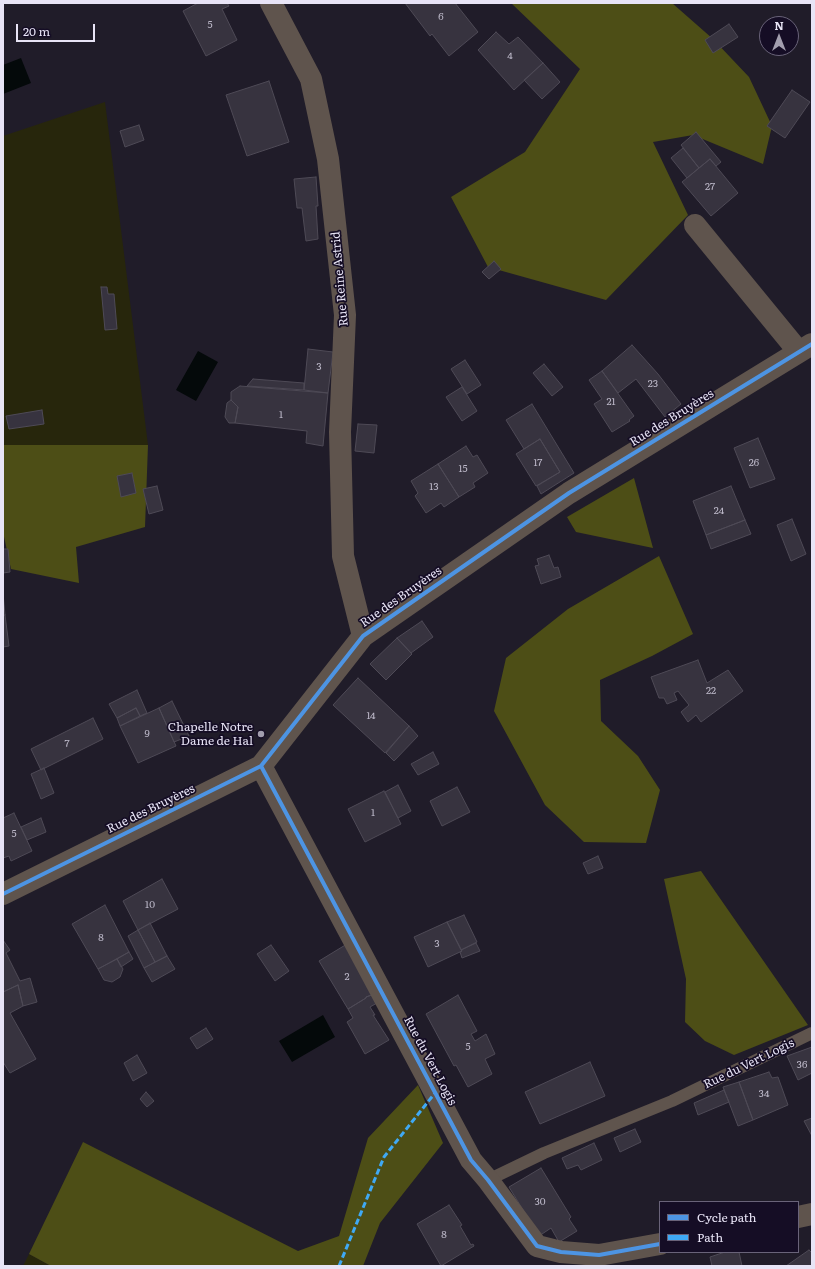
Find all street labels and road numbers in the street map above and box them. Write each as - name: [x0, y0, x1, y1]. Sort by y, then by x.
- street label: Rue Reine Astrid: [329, 231, 351, 327]
- street label: Rue des Bruyères: [627, 386, 717, 450]
- street label: Rue des Bruyères: [358, 564, 444, 630]
- street label: Rue des Bruyères: [105, 781, 197, 837]
- street label: Rue du Vert Logis: [400, 1014, 460, 1108]
- street label: Rue du Vert Logis: [701, 1036, 797, 1092]

